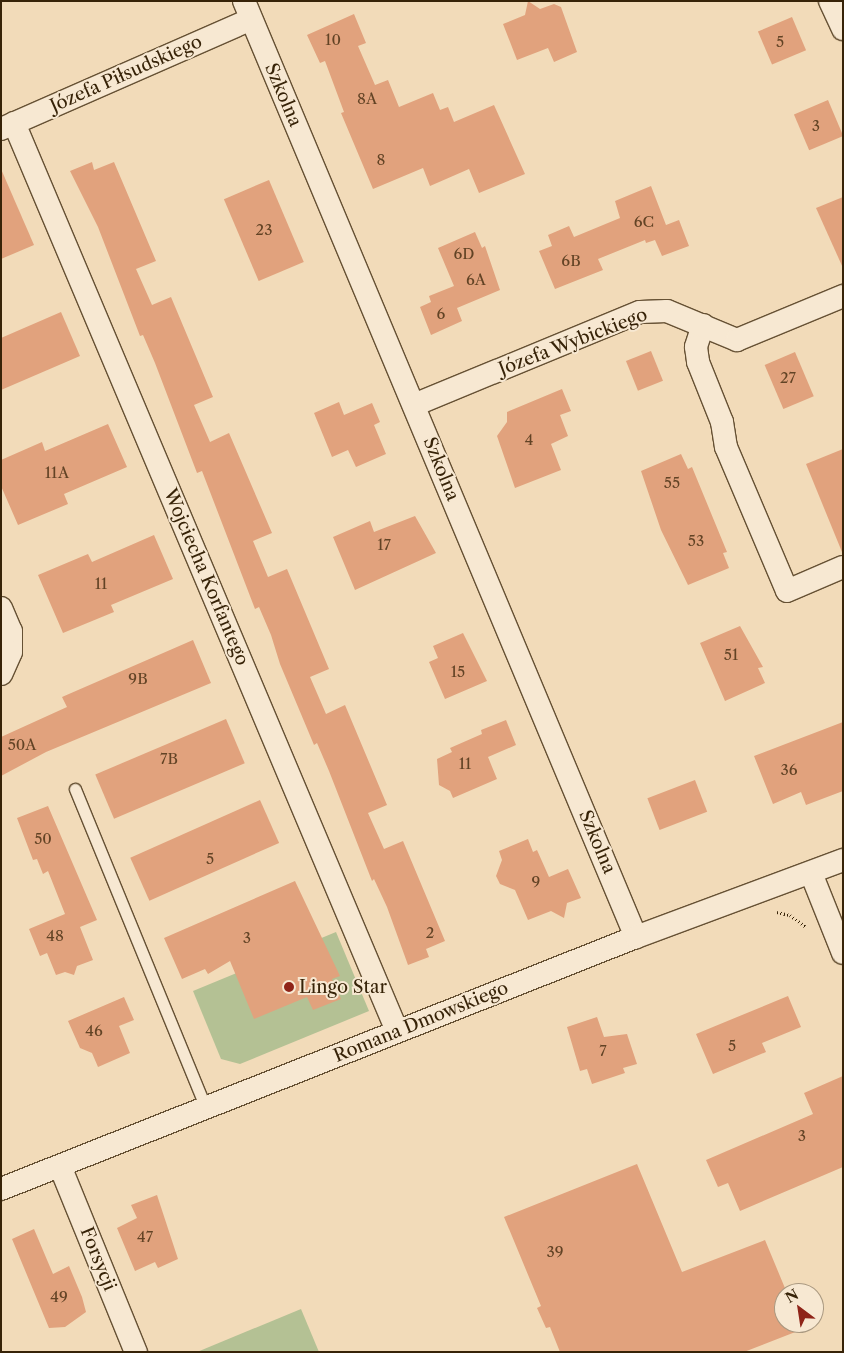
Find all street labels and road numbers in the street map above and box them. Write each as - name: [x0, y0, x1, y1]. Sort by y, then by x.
- street label: Józefa Piłsudskiego: [47, 31, 205, 117]
- street label: Szkolna: [260, 60, 306, 130]
- street label: Józefa Wybickiego: [495, 304, 651, 380]
- street label: Szkolna: [418, 434, 464, 504]
- street label: Wojciecha Korfantego: [159, 485, 253, 669]
- street label: Szkolna: [574, 807, 620, 877]
- street label: Romana Dmowskiego: [330, 977, 512, 1067]
- street label: Forsycji: [75, 1224, 121, 1294]

